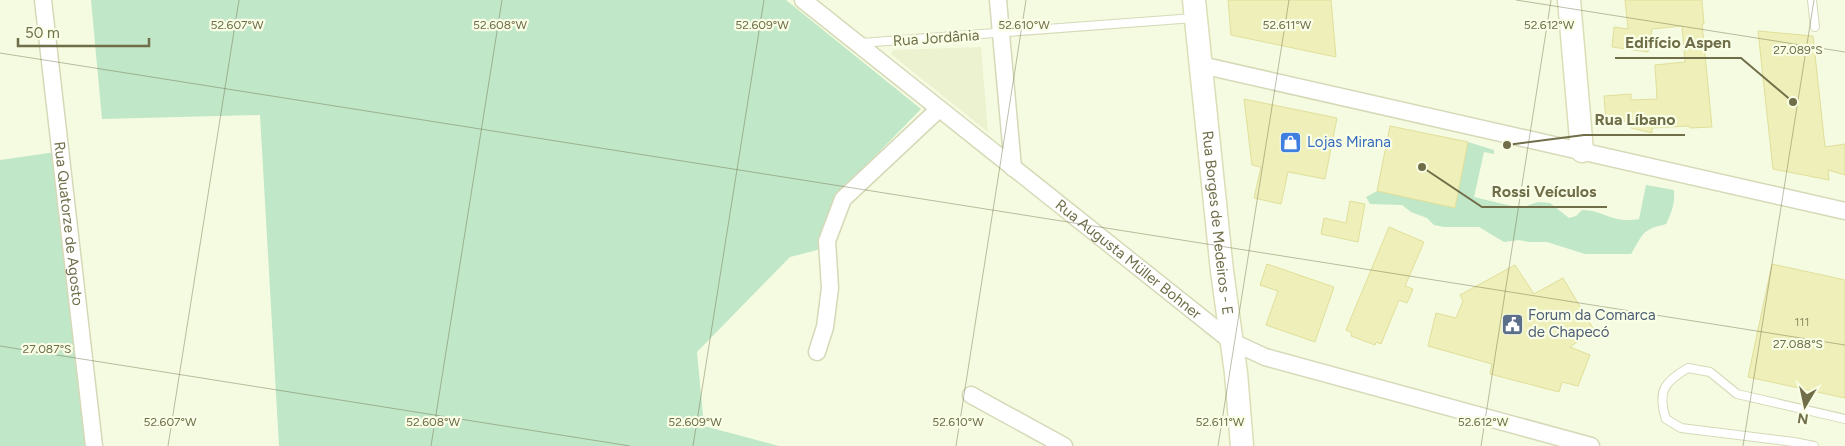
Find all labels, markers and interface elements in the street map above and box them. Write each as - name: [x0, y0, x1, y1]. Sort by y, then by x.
- scale bar: [18, 15, 149, 47]
- text: 52.607°W: [211, 18, 264, 32]
- text: 52.608°W: [473, 18, 527, 32]
- text: 52.609°W: [735, 18, 789, 32]
- text: 52.610°W: [998, 18, 1050, 32]
- text: 52.611°W: [1263, 18, 1312, 32]
- text: 52.612°W: [1524, 18, 1575, 32]
- text: 50 m: [25, 24, 60, 42]
- street label: Rua Jordânia: [892, 26, 980, 50]
- callout: Edifício Aspen: [1615, 27, 1741, 58]
- text: Edifício Aspen: [1625, 33, 1731, 52]
- text: 27.089°S: [1773, 43, 1823, 57]
- callout: Rua Líbano: [1584, 104, 1685, 135]
- text: Rua Líbano: [1595, 110, 1675, 129]
- street label: Rua Borges de Medeiros - E: [1199, 130, 1237, 316]
- shop icon: Lojas Mirana: [1279, 130, 1303, 154]
- place label: Lojas Mirana: [1307, 133, 1391, 151]
- street label: Rua Quatorze de Agosto: [50, 140, 87, 307]
- callout: Rossi Veículos: [1482, 176, 1607, 207]
- text: Rossi Veículos: [1492, 182, 1597, 201]
- street label: Rua Augusta Müller Bohner: [1052, 196, 1205, 323]
- place label: Forum da Comarca de Chapecó: [1528, 306, 1656, 341]
- public building icon: Forum da Comarca de Chapecó: [1500, 312, 1524, 336]
- house number: 111: [1795, 315, 1809, 329]
- text: 27.088°S: [1773, 337, 1823, 351]
- text: 27.087°S: [23, 342, 71, 356]
- north arrow: [1780, 381, 1830, 431]
- text: N: [1796, 409, 1810, 428]
- text: 52.607°W: [144, 415, 197, 429]
- text: 52.608°W: [406, 415, 460, 429]
- text: 52.609°W: [668, 415, 722, 429]
- text: 52.610°W: [932, 415, 984, 429]
- text: 52.611°W: [1196, 415, 1245, 429]
- text: 52.612°W: [1458, 415, 1509, 429]

